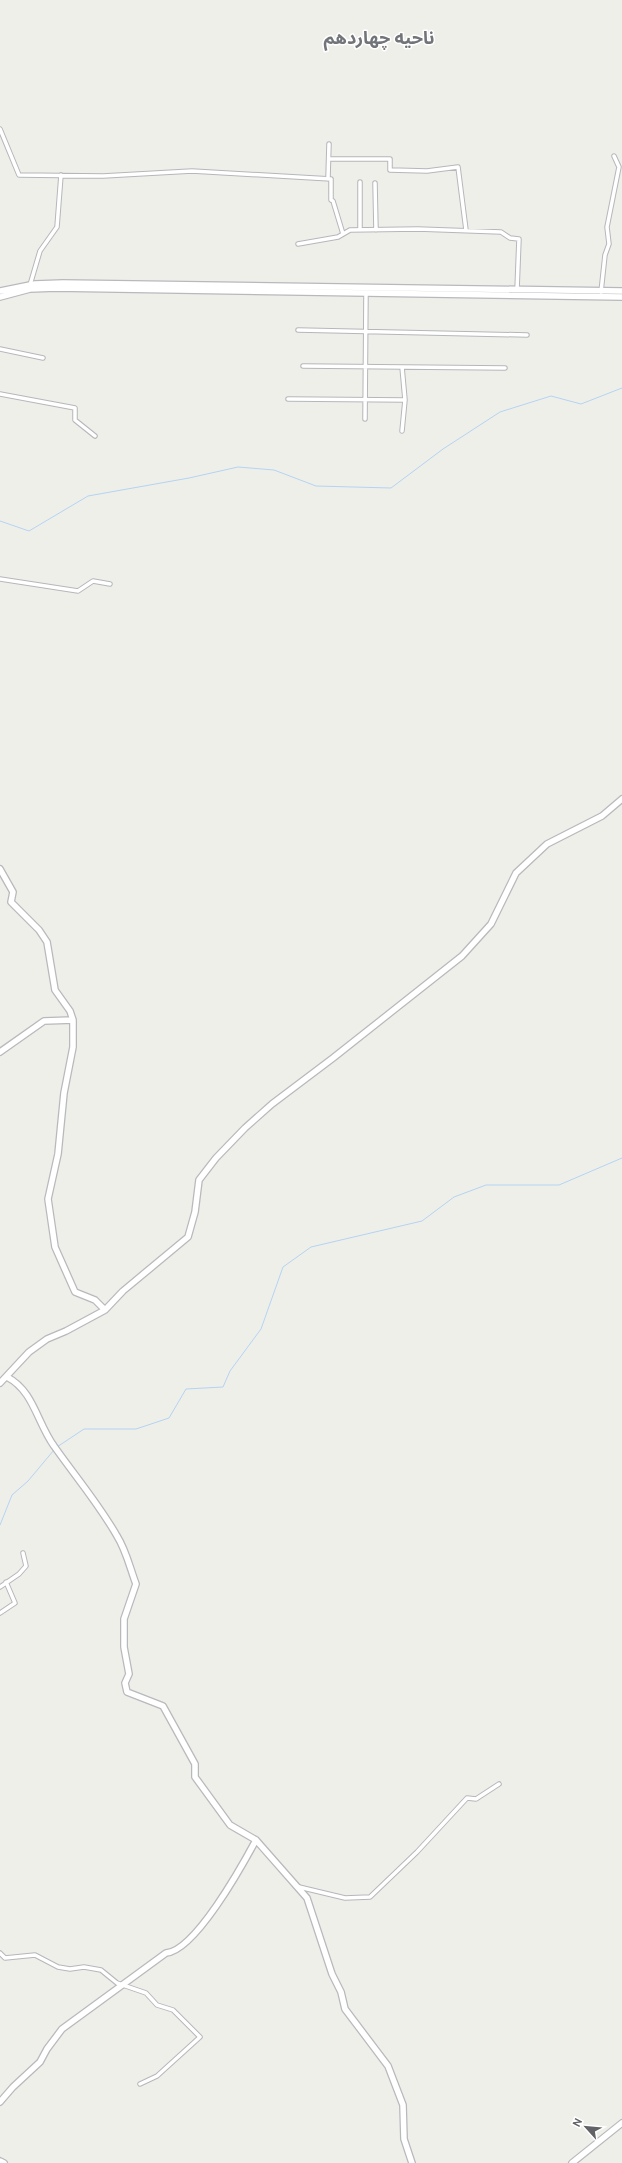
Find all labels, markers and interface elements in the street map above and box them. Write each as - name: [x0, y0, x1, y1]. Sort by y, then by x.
- district label: ناحیه چهاردهم: [323, 27, 435, 51]
- north arrow: [566, 2107, 606, 2147]
- text: N: [569, 2116, 585, 2129]

